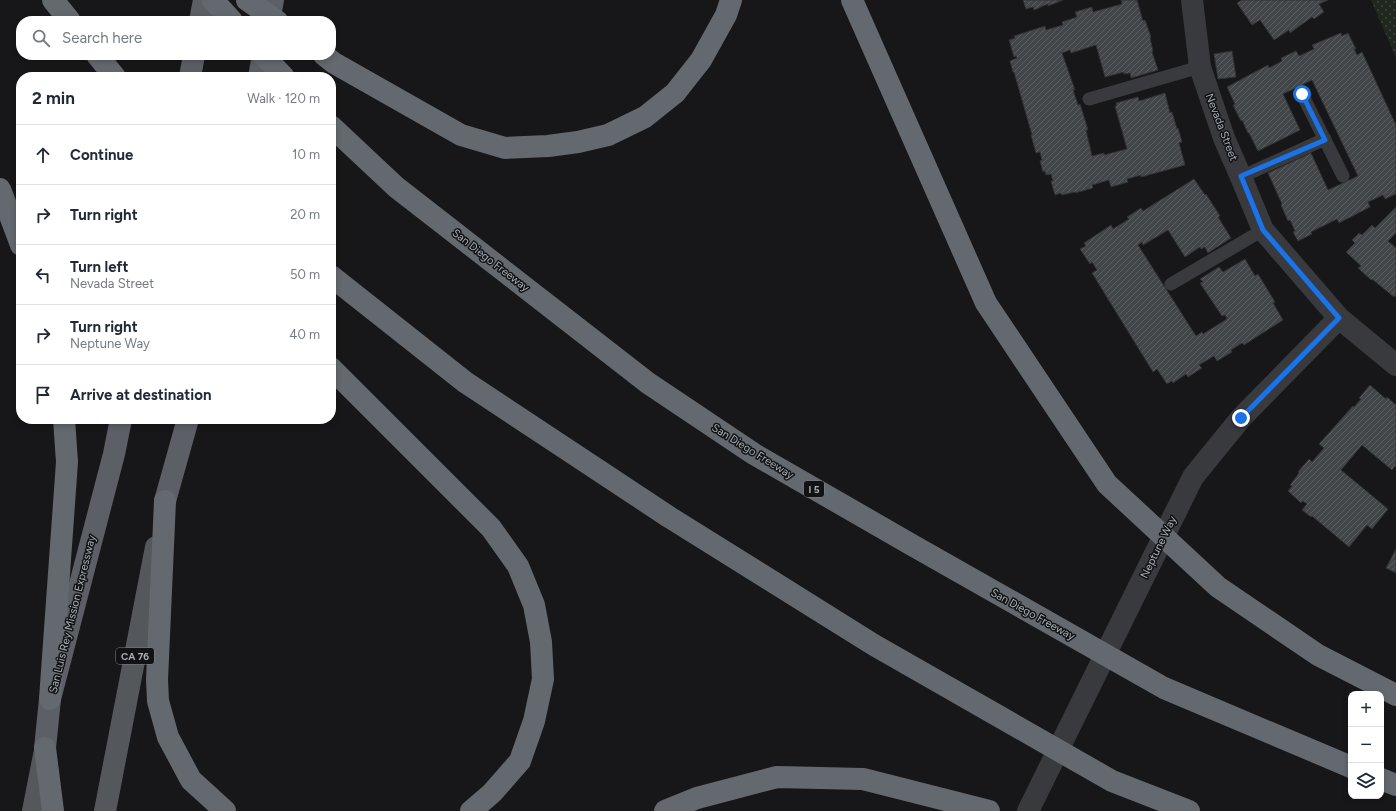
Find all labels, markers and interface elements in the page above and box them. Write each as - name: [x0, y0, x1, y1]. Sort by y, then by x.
- search box: [16, 16, 336, 60]
- icon: search: [30, 27, 52, 49]
- text: Search here: [62, 29, 142, 47]
- route start: [1293, 85, 1311, 103]
- text: 2 min: [32, 88, 75, 108]
- text: Walk · 120 m: [247, 91, 320, 106]
- street label: Nevada Street: [1203, 92, 1240, 163]
- icon: ahead: [32, 144, 54, 166]
- text: Continue: [70, 146, 133, 164]
- text: 10 m: [292, 147, 320, 162]
- icon: right: [32, 204, 54, 226]
- text: Turn right: [70, 206, 138, 224]
- text: 20 m: [290, 207, 320, 222]
- street label: San Diego Freeway: [450, 226, 532, 295]
- text: Turn left: [70, 258, 128, 276]
- icon: left: [32, 264, 54, 286]
- text: 50 m: [290, 267, 320, 282]
- text: Nevada Street: [70, 276, 154, 291]
- text: Turn right: [70, 318, 138, 336]
- icon: right: [32, 324, 54, 346]
- text: 40 m: [289, 327, 320, 342]
- text: Neptune Way: [70, 336, 150, 351]
- icon: arrive: [32, 384, 54, 406]
- text: Arrive at destination: [70, 386, 211, 404]
- route end: [1232, 409, 1250, 427]
- street label: San Diego Freeway: [709, 421, 796, 482]
- road number: I 5: [804, 481, 824, 497]
- street label: Neptune Way: [1138, 514, 1179, 580]
- street label: San Luis Rey Mission Expressway: [47, 533, 99, 695]
- street label: San Diego Freeway: [988, 586, 1077, 643]
- road number: CA 76: [116, 648, 154, 664]
- map controls: [1348, 691, 1384, 799]
- button: +: [1348, 691, 1384, 727]
- button: −: [1348, 727, 1384, 763]
- button: layers: [1348, 763, 1384, 799]

